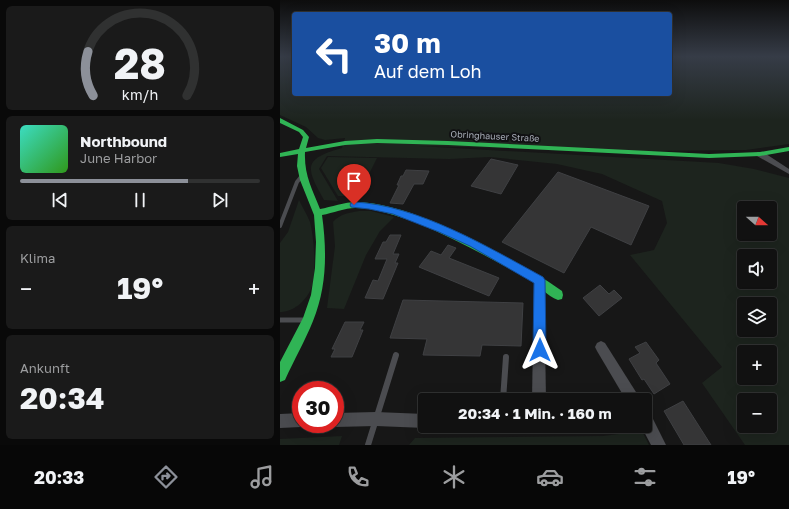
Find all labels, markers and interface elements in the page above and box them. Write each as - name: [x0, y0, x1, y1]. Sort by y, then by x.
- text: 30 m: [374, 26, 441, 59]
- icon: left: [308, 28, 360, 80]
- text: 28: [114, 38, 166, 88]
- text: Auf dem Loh: [374, 60, 482, 82]
- text: km/h: [122, 86, 158, 103]
- street label: Obringhauser Straße: [450, 128, 540, 144]
- text: Northbound: [80, 132, 167, 150]
- text: June Harbor: [80, 150, 157, 166]
- pin: [337, 164, 371, 205]
- icon: arrive: [343, 170, 365, 192]
- icon: previous: [49, 189, 71, 211]
- icon: pause: [129, 189, 151, 211]
- icon: next: [209, 189, 231, 211]
- north arrow: [737, 201, 777, 241]
- map controls: [737, 201, 777, 433]
- button: sound: [737, 249, 777, 289]
- text: Klima: [20, 250, 55, 266]
- text: 19°: [117, 270, 163, 306]
- text: −: [20, 275, 32, 302]
- text: +: [248, 275, 260, 302]
- button: layers: [737, 297, 777, 337]
- position arrow: [519, 329, 561, 371]
- button: +: [737, 345, 777, 385]
- text: Ankunft: [20, 360, 70, 376]
- text: 20:34: [20, 380, 104, 416]
- speed limit sign: 30: [292, 381, 344, 433]
- button: −: [737, 393, 777, 433]
- text: 20:34 · 1 Min. · 160 m: [458, 404, 612, 422]
- icon: directions: [152, 463, 180, 491]
- icon: music: [248, 463, 276, 491]
- icon: phone: [344, 463, 372, 491]
- icon: climate: [440, 463, 468, 491]
- icon: car: [536, 463, 564, 491]
- icon: filters: [631, 463, 659, 491]
- text: 20:33: [34, 466, 84, 488]
- text: 19°: [727, 466, 755, 488]

